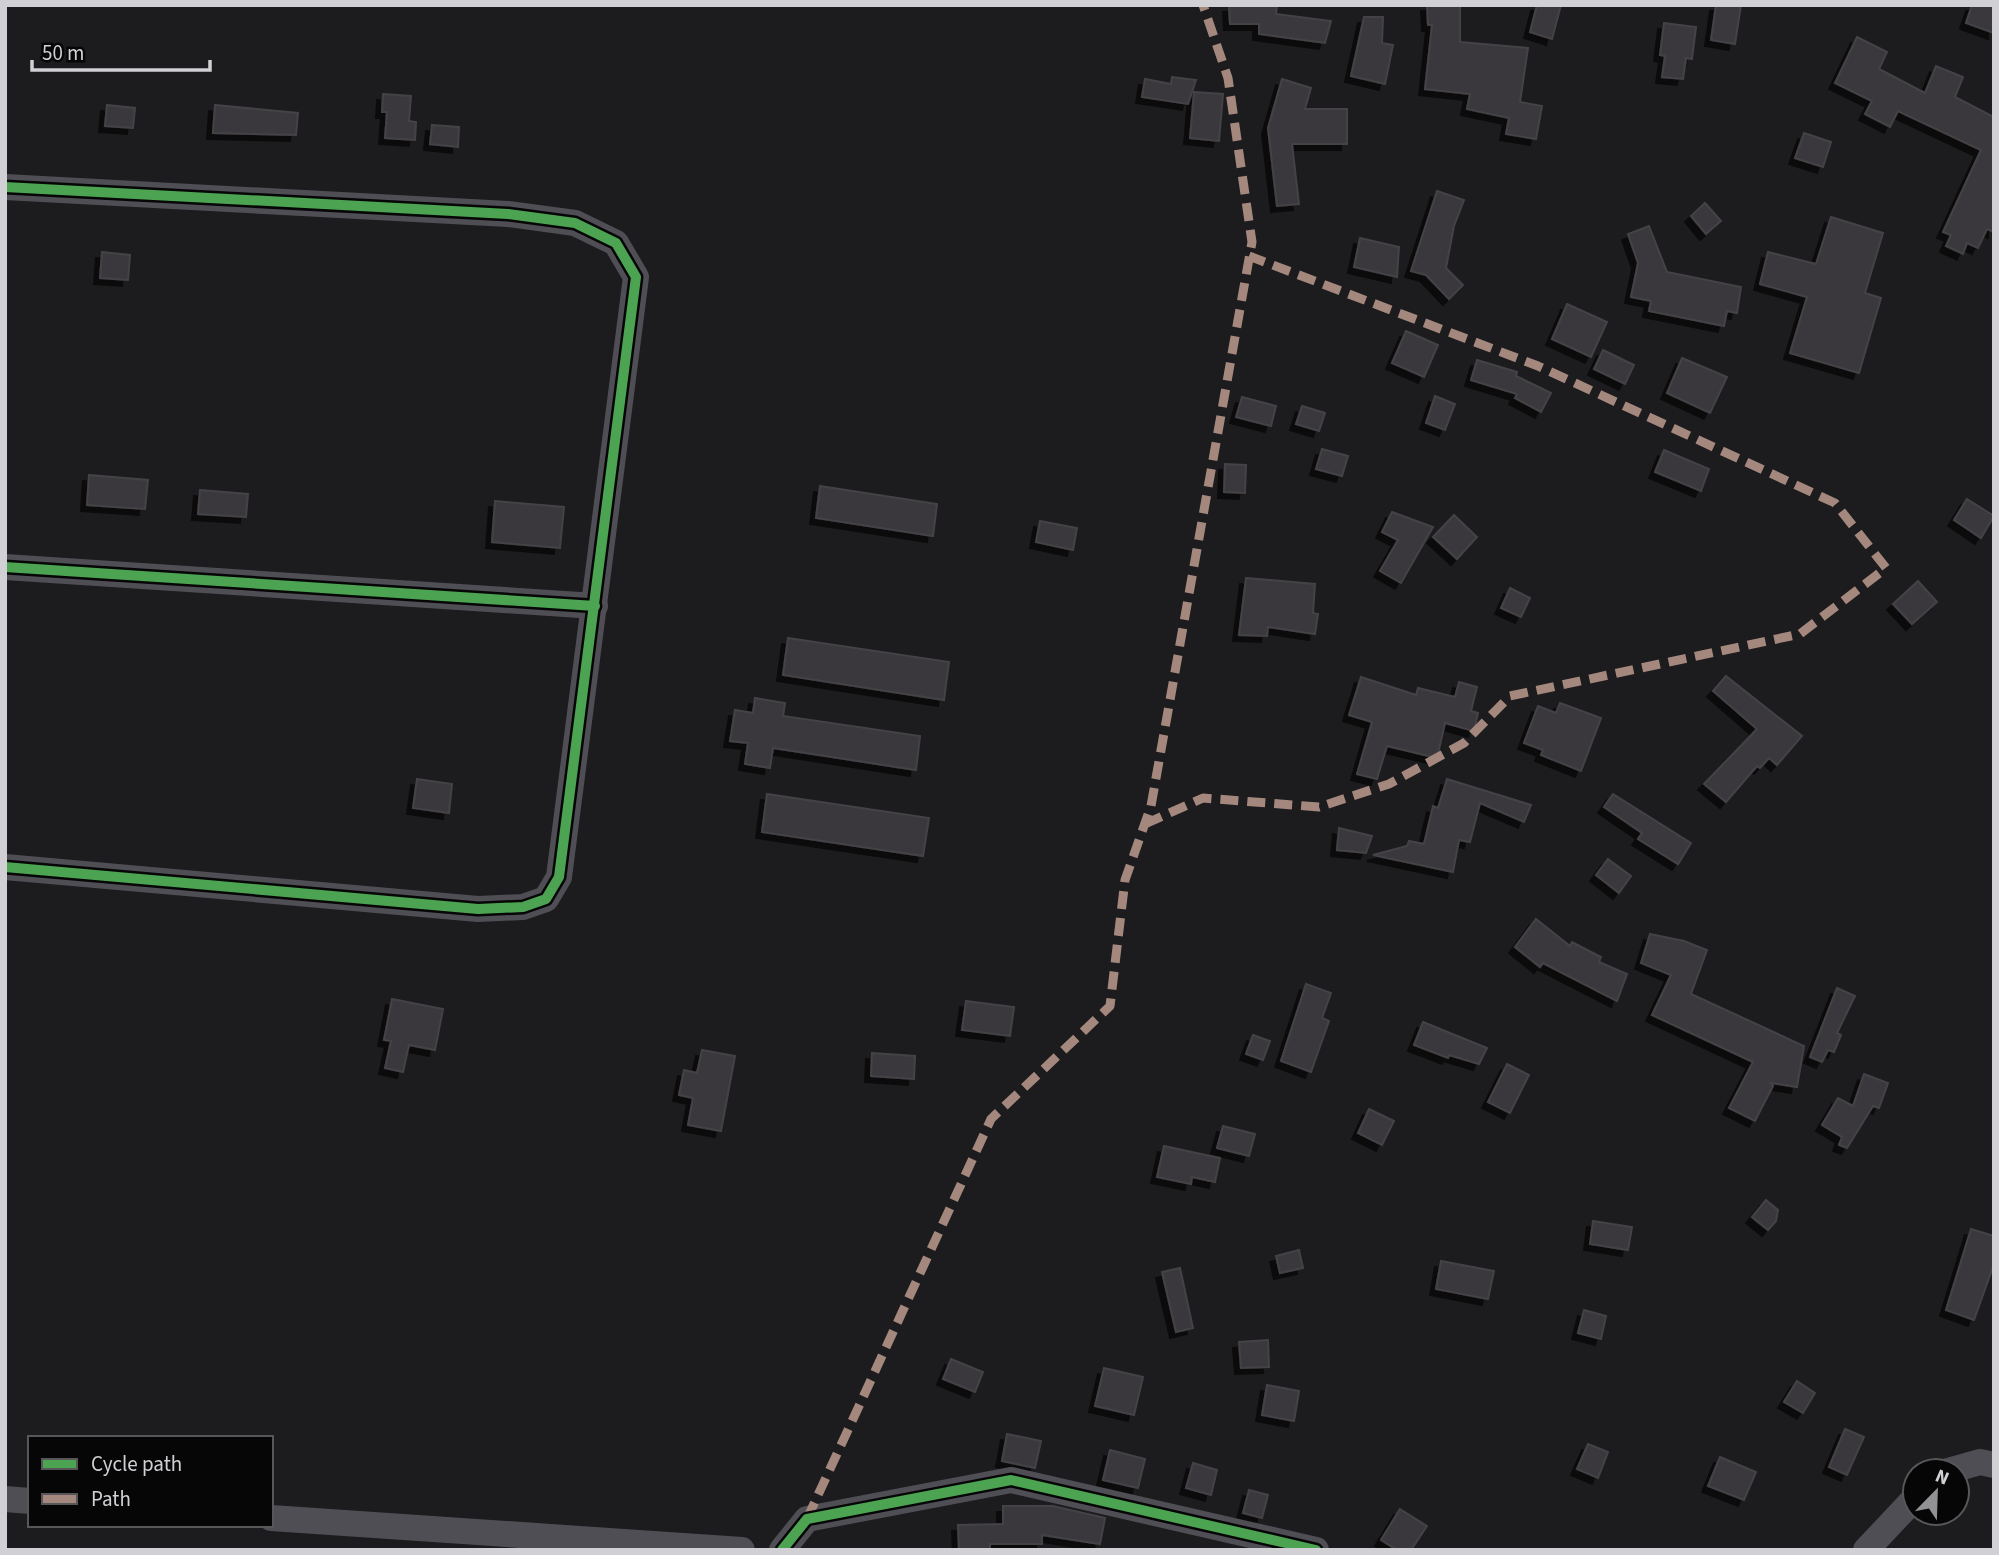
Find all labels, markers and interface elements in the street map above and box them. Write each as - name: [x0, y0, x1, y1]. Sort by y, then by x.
- scale bar: [32, 28, 210, 72]
- text: 50 m: [42, 38, 84, 68]
- legend: [28, 1436, 273, 1527]
- text: Cycle path: [91, 1449, 182, 1479]
- north arrow: [1901, 1457, 1971, 1527]
- text: N: [1931, 1463, 1953, 1493]
- text: Path: [91, 1484, 131, 1514]

